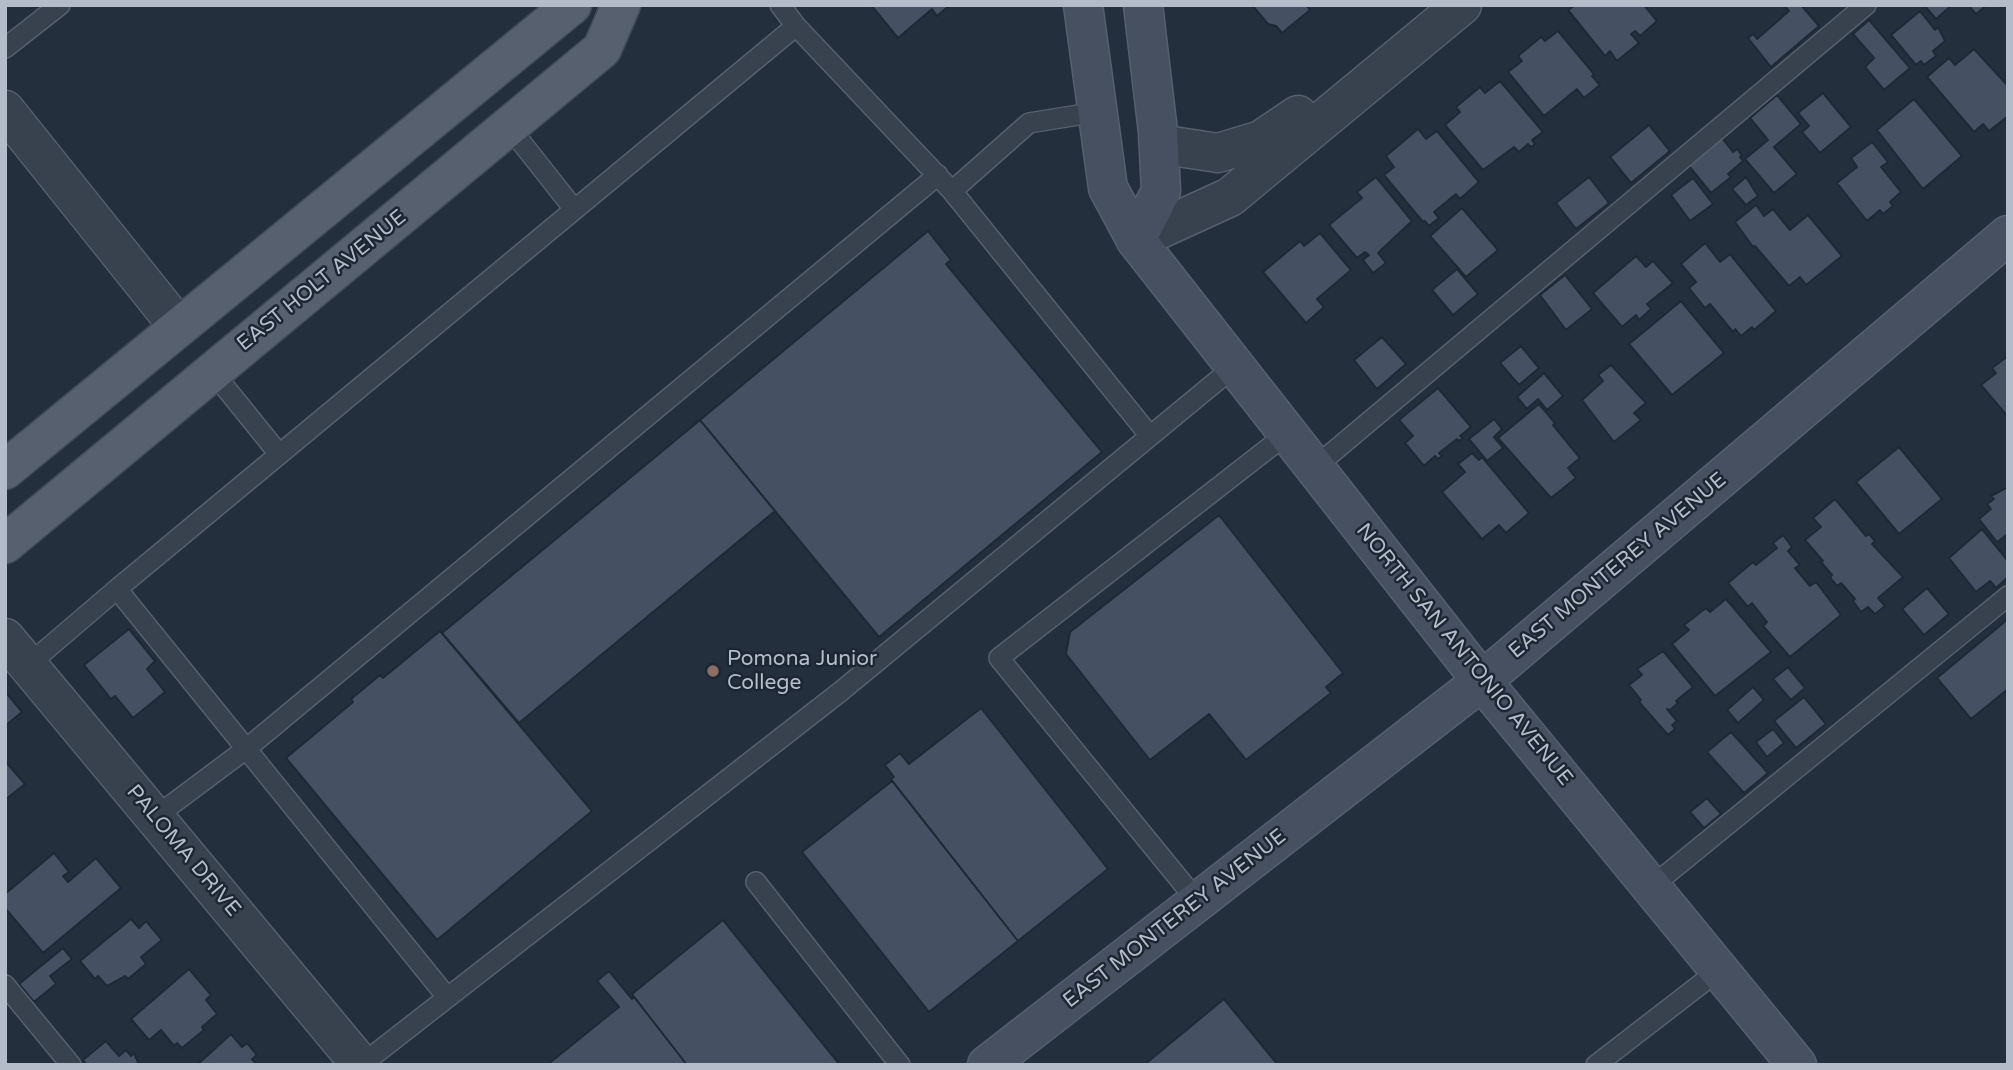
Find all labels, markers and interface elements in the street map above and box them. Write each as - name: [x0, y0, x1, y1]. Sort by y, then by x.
- street label: EAST HOLT AVENUE: [232, 205, 412, 357]
- street label: EAST MONTEREY AVENUE: [1504, 468, 1732, 664]
- street label: NORTH SAN ANTONIO AVENUE: [1350, 519, 1578, 791]
- place label: Pomona Junior College: [727, 646, 877, 696]
- marker: Pomona Junior College: [705, 663, 721, 679]
- street label: PALOMA DRIVE: [121, 780, 245, 922]
- street label: EAST MONTEREY AVENUE: [1059, 824, 1291, 1014]

